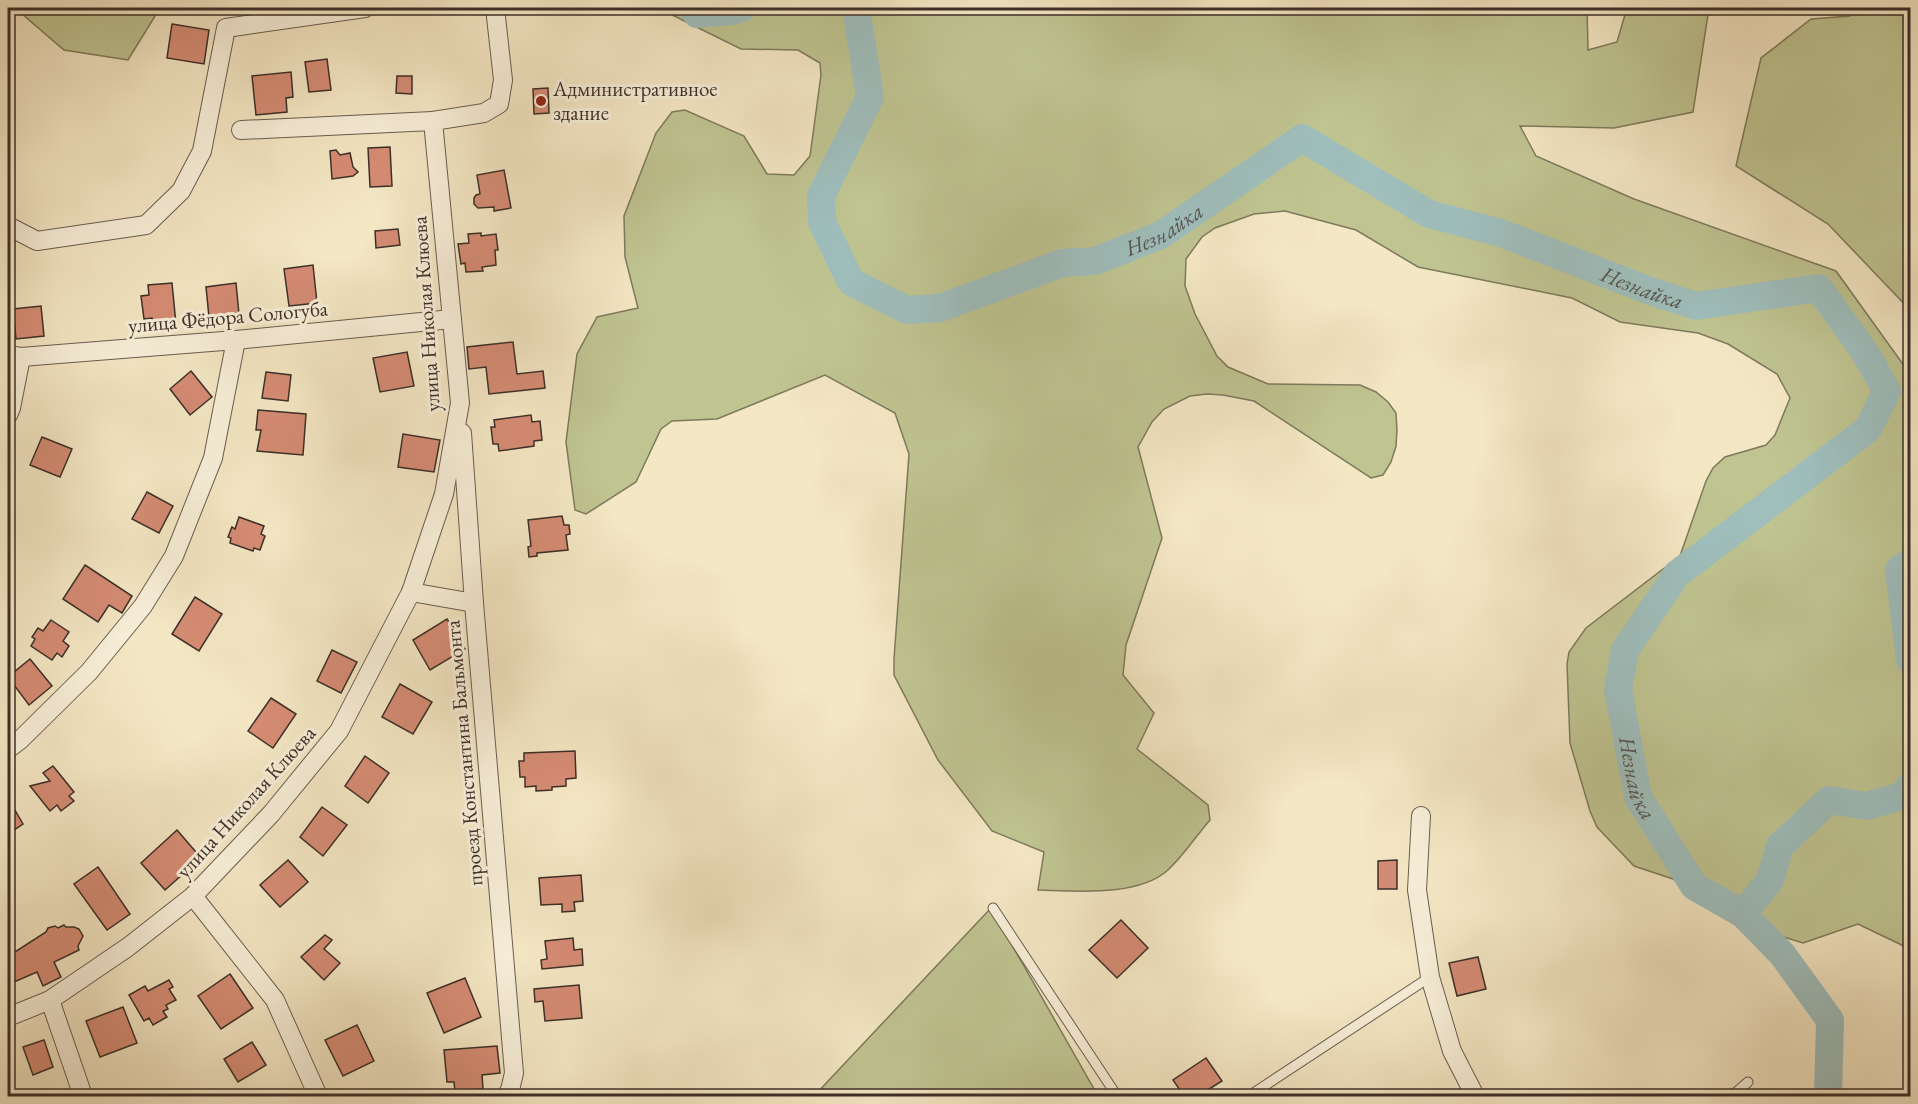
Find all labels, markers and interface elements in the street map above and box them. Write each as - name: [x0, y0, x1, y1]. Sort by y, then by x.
- place label: Административное здание: [552, 75, 717, 126]
- marker: Административное здание: [534, 94, 548, 108]
- water label: Незнайка: [1120, 196, 1209, 263]
- street label: улица Николая Клюева: [405, 215, 446, 413]
- water label: Незнайка: [1596, 259, 1687, 316]
- street label: улица Фёдора Сологуба: [127, 294, 329, 339]
- street label: проезд Константина Бальмонта: [438, 618, 489, 887]
- street label: улица Николая Клюева: [170, 719, 322, 884]
- water label: Незнайка: [1612, 733, 1663, 825]

